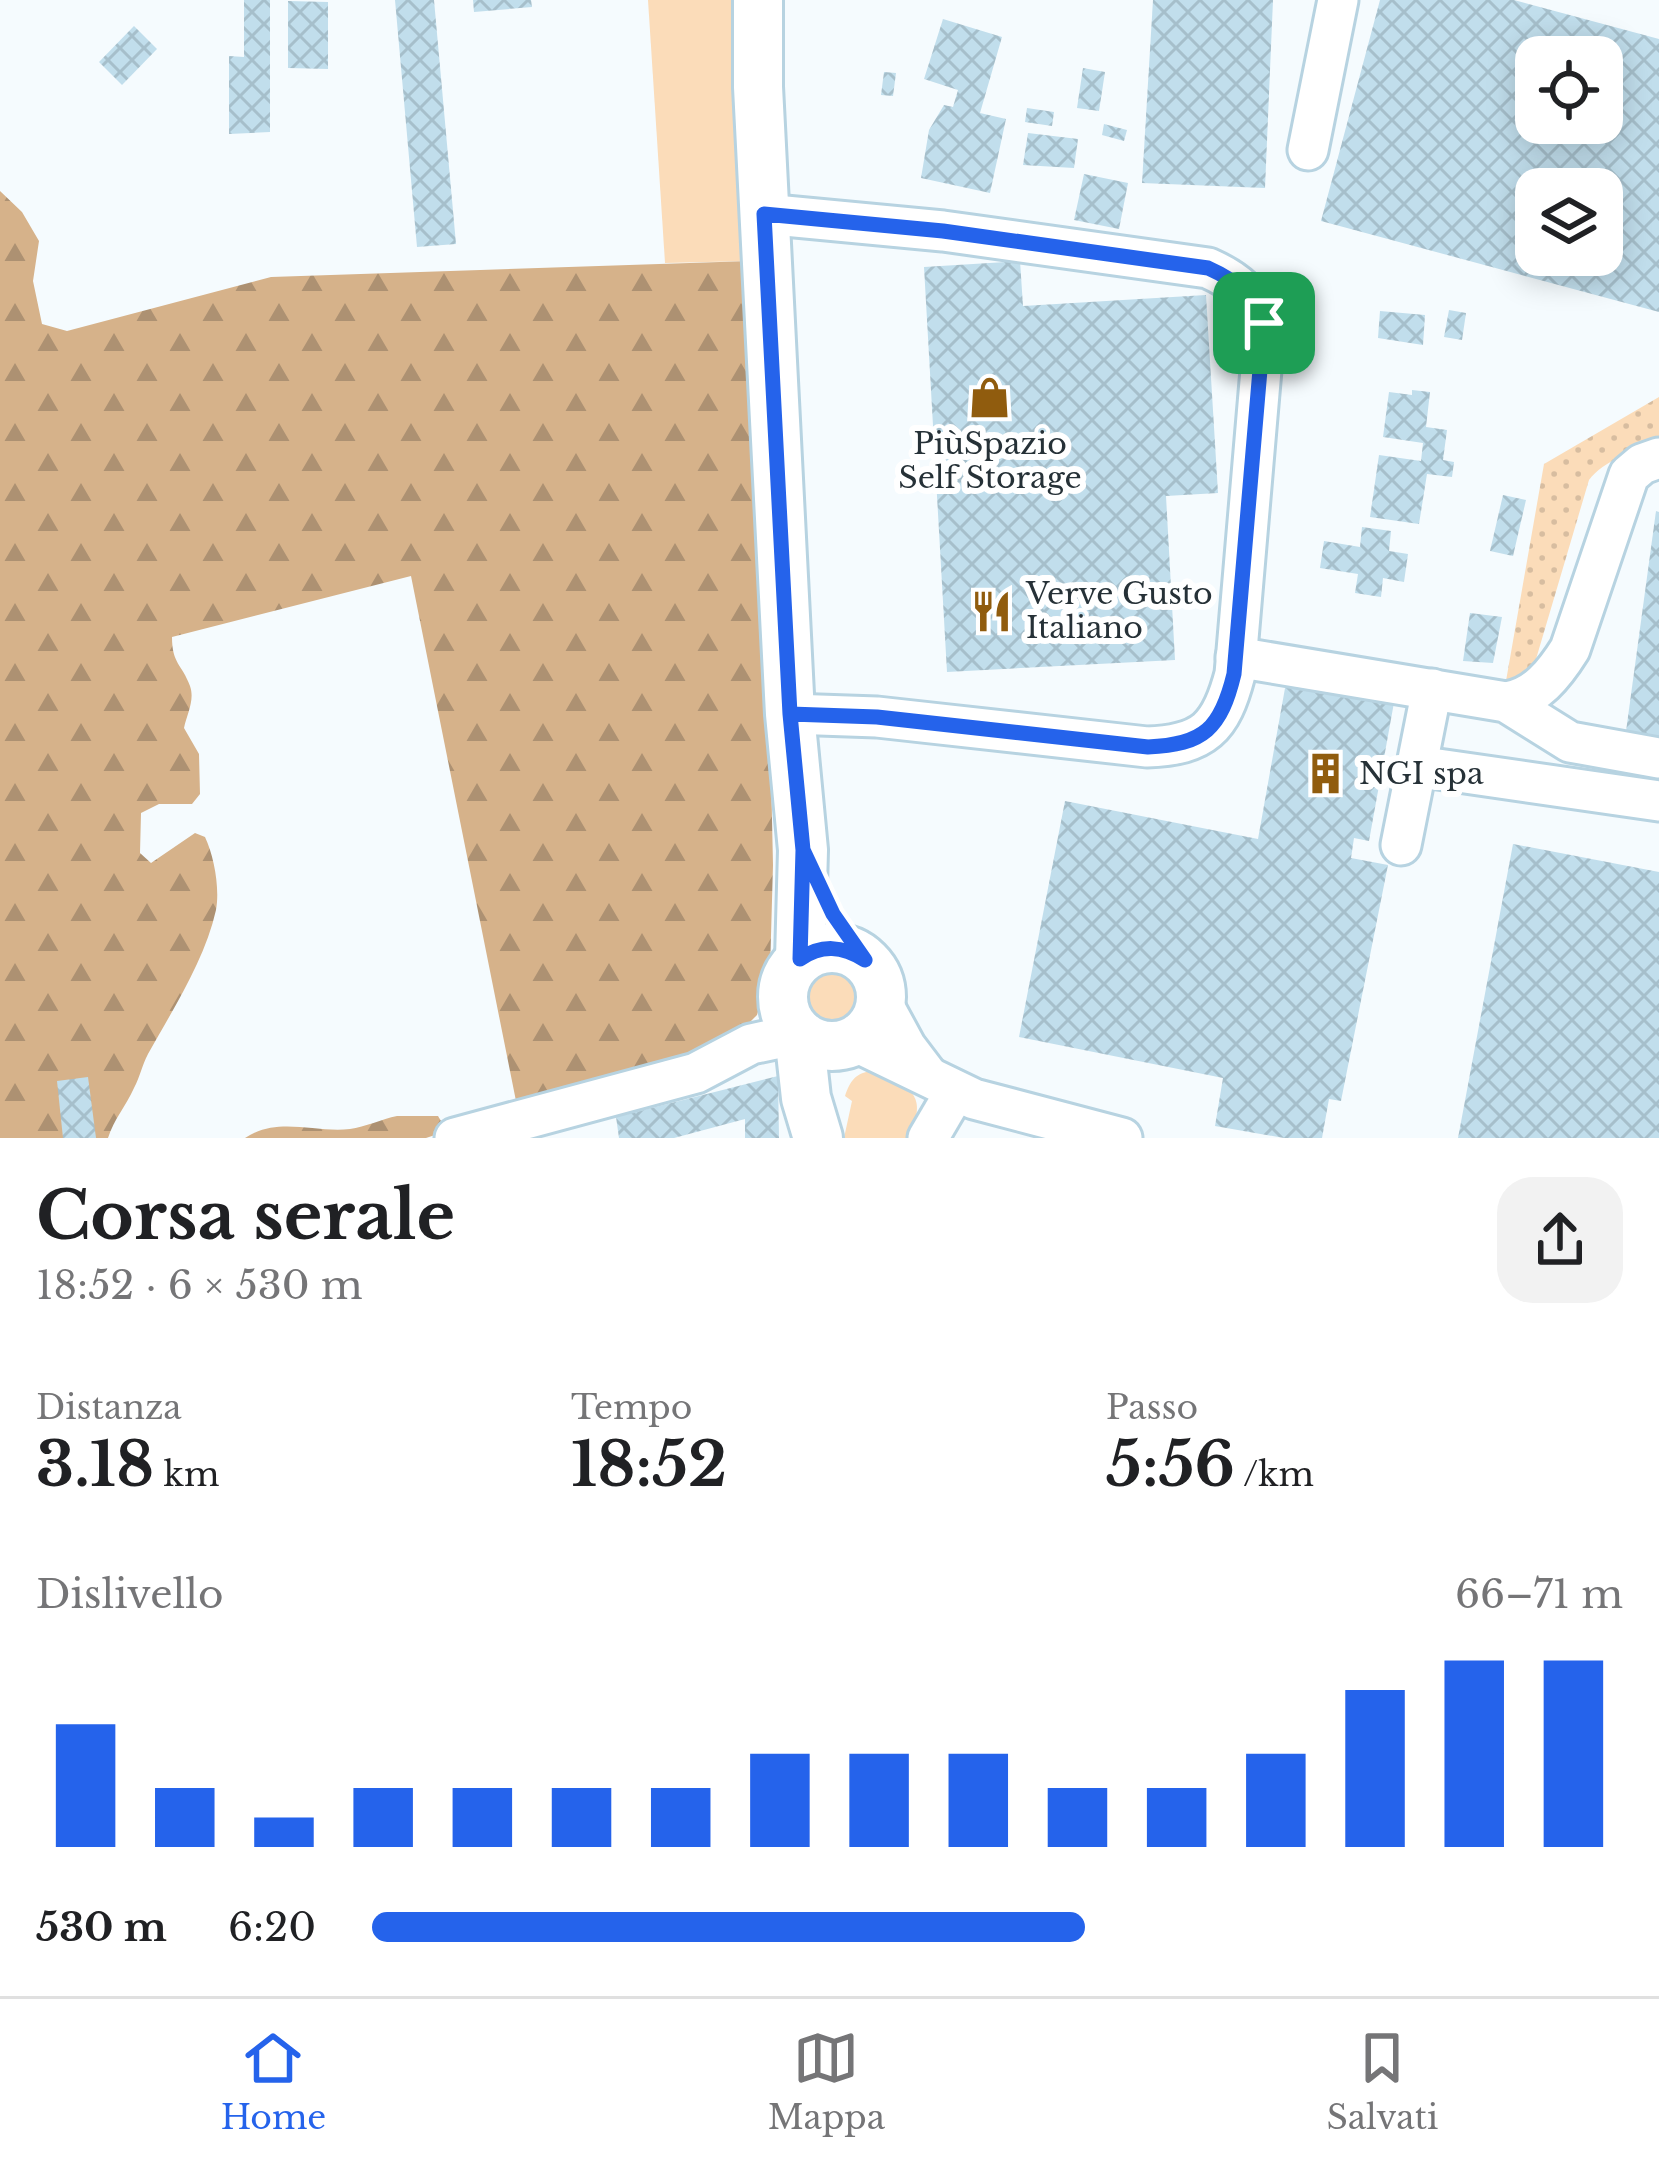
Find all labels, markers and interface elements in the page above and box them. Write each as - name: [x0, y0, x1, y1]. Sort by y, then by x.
- map controls: [1515, 36, 1623, 276]
- button: locate: [1515, 36, 1623, 144]
- button: layers: [1515, 168, 1623, 276]
- pin: [1213, 272, 1315, 374]
- icon: arrive: [1231, 290, 1297, 356]
- shop icon: PiùSpazio Self Storage: [967, 375, 1013, 421]
- place label: PiùSpazio Self Storage: [898, 425, 1082, 496]
- place label: Verve Gusto Italiano: [1025, 575, 1213, 646]
- restaurant icon: Verve Gusto Italiano: [969, 588, 1015, 634]
- building icon: NGI spa: [1302, 751, 1348, 797]
- place label: NGI spa: [1359, 755, 1484, 792]
- text: Corsa serale: [36, 1175, 455, 1257]
- button: share: [1497, 1177, 1623, 1303]
- text: 18:52 · 6 × 530 m: [36, 1261, 363, 1310]
- text: Distanza: [36, 1387, 182, 1428]
- text: Tempo: [571, 1387, 692, 1428]
- text: Passo: [1106, 1387, 1198, 1428]
- text: 3.18: [36, 1428, 154, 1502]
- text: 18:52: [571, 1428, 727, 1502]
- text: 5:56: [1106, 1428, 1235, 1502]
- text: km: [154, 1454, 219, 1495]
- text: /km: [1235, 1454, 1314, 1495]
- text: Dislivello: [36, 1570, 223, 1619]
- text: 66–71 m: [1455, 1570, 1623, 1619]
- text: 530 m: [36, 1903, 167, 1952]
- text: 6:20: [228, 1903, 316, 1952]
- tab: Home: [221, 2025, 326, 2138]
- tab: Mappa: [768, 2025, 885, 2138]
- tab: Salvati: [1326, 2025, 1438, 2138]

